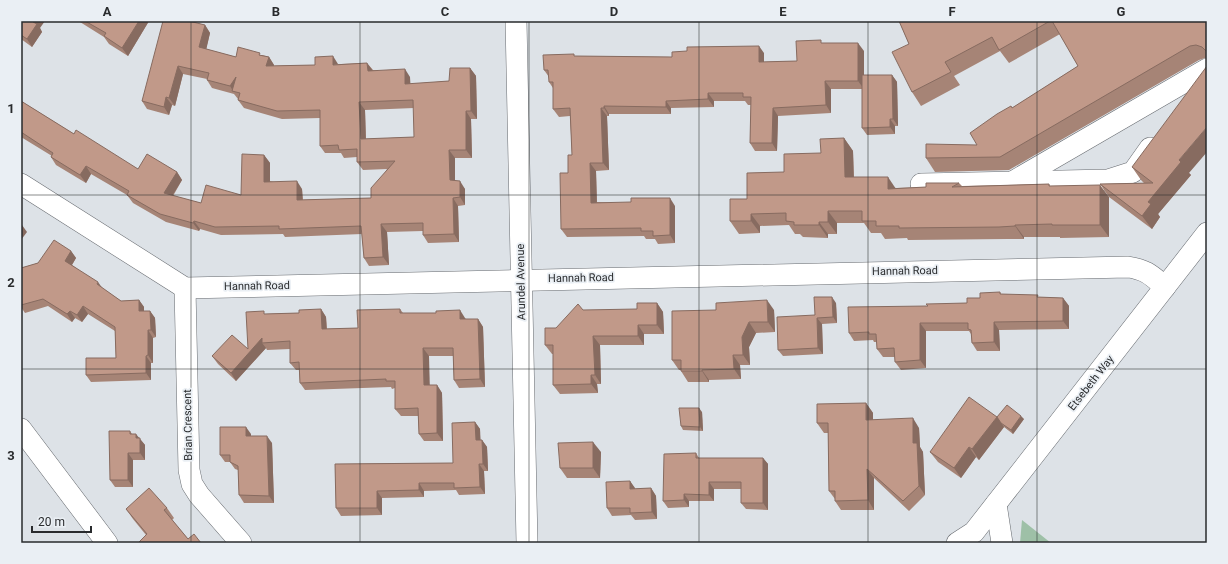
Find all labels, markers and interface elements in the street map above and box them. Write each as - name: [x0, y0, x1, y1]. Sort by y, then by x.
- text: A: [103, 4, 112, 19]
- text: B: [272, 4, 280, 19]
- text: C: [441, 4, 450, 19]
- text: D: [610, 4, 618, 19]
- text: E: [779, 4, 787, 19]
- text: F: [948, 4, 956, 19]
- text: G: [1117, 4, 1126, 19]
- text: 1: [7, 101, 15, 116]
- street label: Arundel Avenue: [514, 243, 528, 320]
- street label: Hannah Road: [872, 264, 938, 278]
- street label: Hannah Road: [548, 271, 614, 285]
- text: 2: [7, 275, 15, 290]
- street label: Hannah Road: [224, 279, 290, 293]
- street label: Etsebeth Way: [1065, 352, 1117, 413]
- street label: Brian Crescent: [181, 389, 195, 461]
- text: 3: [7, 448, 15, 463]
- scale bar: [32, 508, 91, 534]
- text: 20 m: [38, 515, 65, 529]

